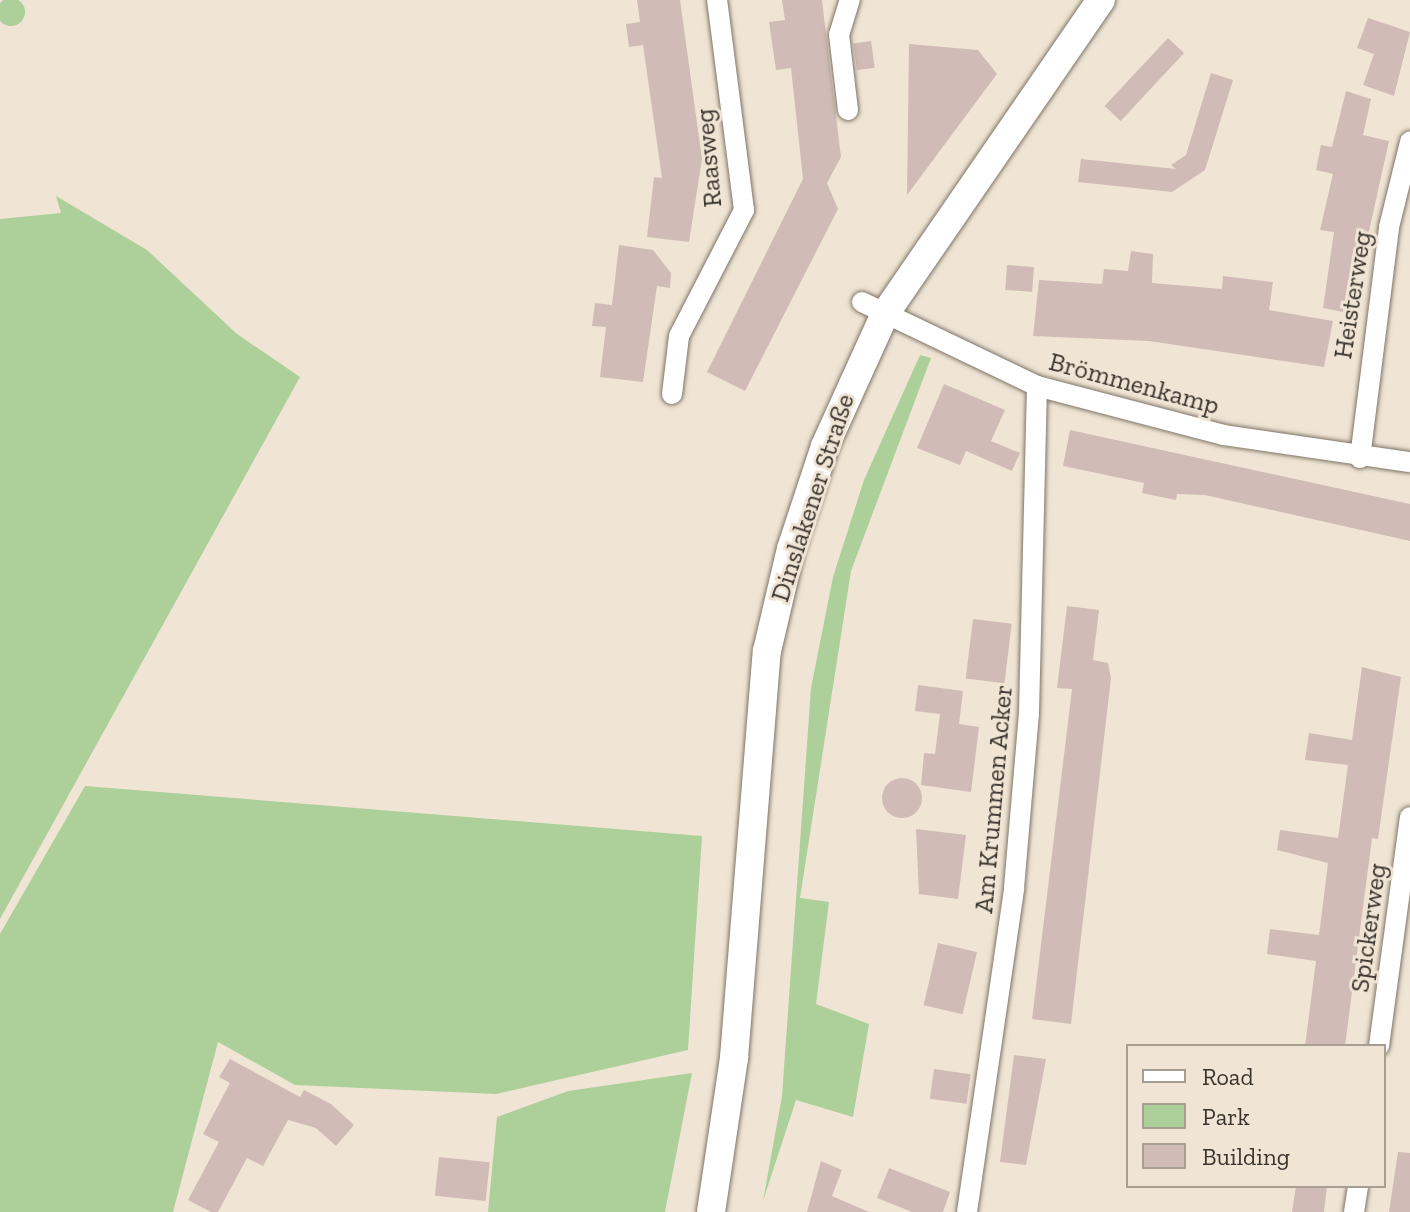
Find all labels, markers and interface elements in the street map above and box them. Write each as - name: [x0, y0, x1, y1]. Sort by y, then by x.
- street label: Raasweg: [689, 108, 729, 208]
- street label: Heisterweg: [1328, 229, 1378, 361]
- street label: Brömmenkamp: [1046, 346, 1222, 422]
- street label: Dinslakener Straße: [765, 390, 861, 606]
- street label: Am Krummen Acker: [968, 683, 1020, 915]
- street label: Spickerweg: [1345, 862, 1393, 994]
- legend: [1126, 1044, 1386, 1188]
- text: Road: [1202, 1062, 1254, 1091]
- text: Park: [1202, 1102, 1250, 1131]
- text: Building: [1202, 1142, 1290, 1171]

